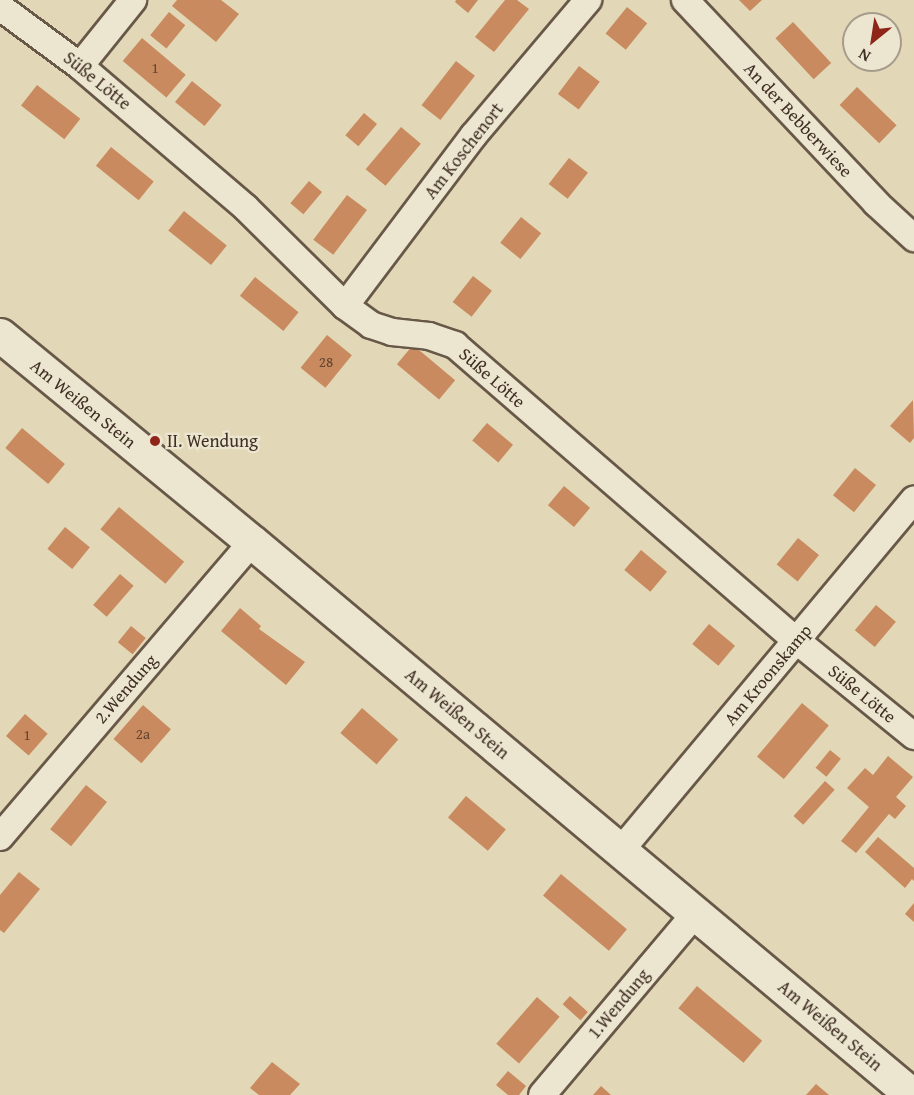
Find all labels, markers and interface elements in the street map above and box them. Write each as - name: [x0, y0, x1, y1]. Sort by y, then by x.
- north arrow: [842, 12, 902, 72]
- text: N: [853, 43, 875, 69]
- street label: Süße Lötte: [59, 47, 135, 115]
- street label: An der Bebberwiese: [739, 58, 857, 182]
- house number: 1: [151, 59, 159, 77]
- street label: Am Koschenort: [420, 99, 508, 203]
- street label: Süße Lötte: [454, 343, 530, 413]
- house number: 28: [319, 353, 333, 371]
- street label: Am Weißen Stein: [26, 355, 140, 453]
- place label: II. Wendung: [167, 430, 258, 452]
- marker: II. Wendung: [148, 434, 162, 448]
- street label: Am Kroonskamp: [720, 620, 816, 730]
- street label: 2.Wendung: [90, 650, 162, 728]
- street label: Süße Lötte: [824, 660, 900, 728]
- street label: Am Weißen Stein: [400, 664, 514, 764]
- house number: 2a: [136, 725, 150, 743]
- house number: 1: [23, 726, 31, 744]
- street label: 1.Wendung: [584, 965, 654, 1043]
- street label: Am Weißen Stein: [773, 976, 887, 1076]

